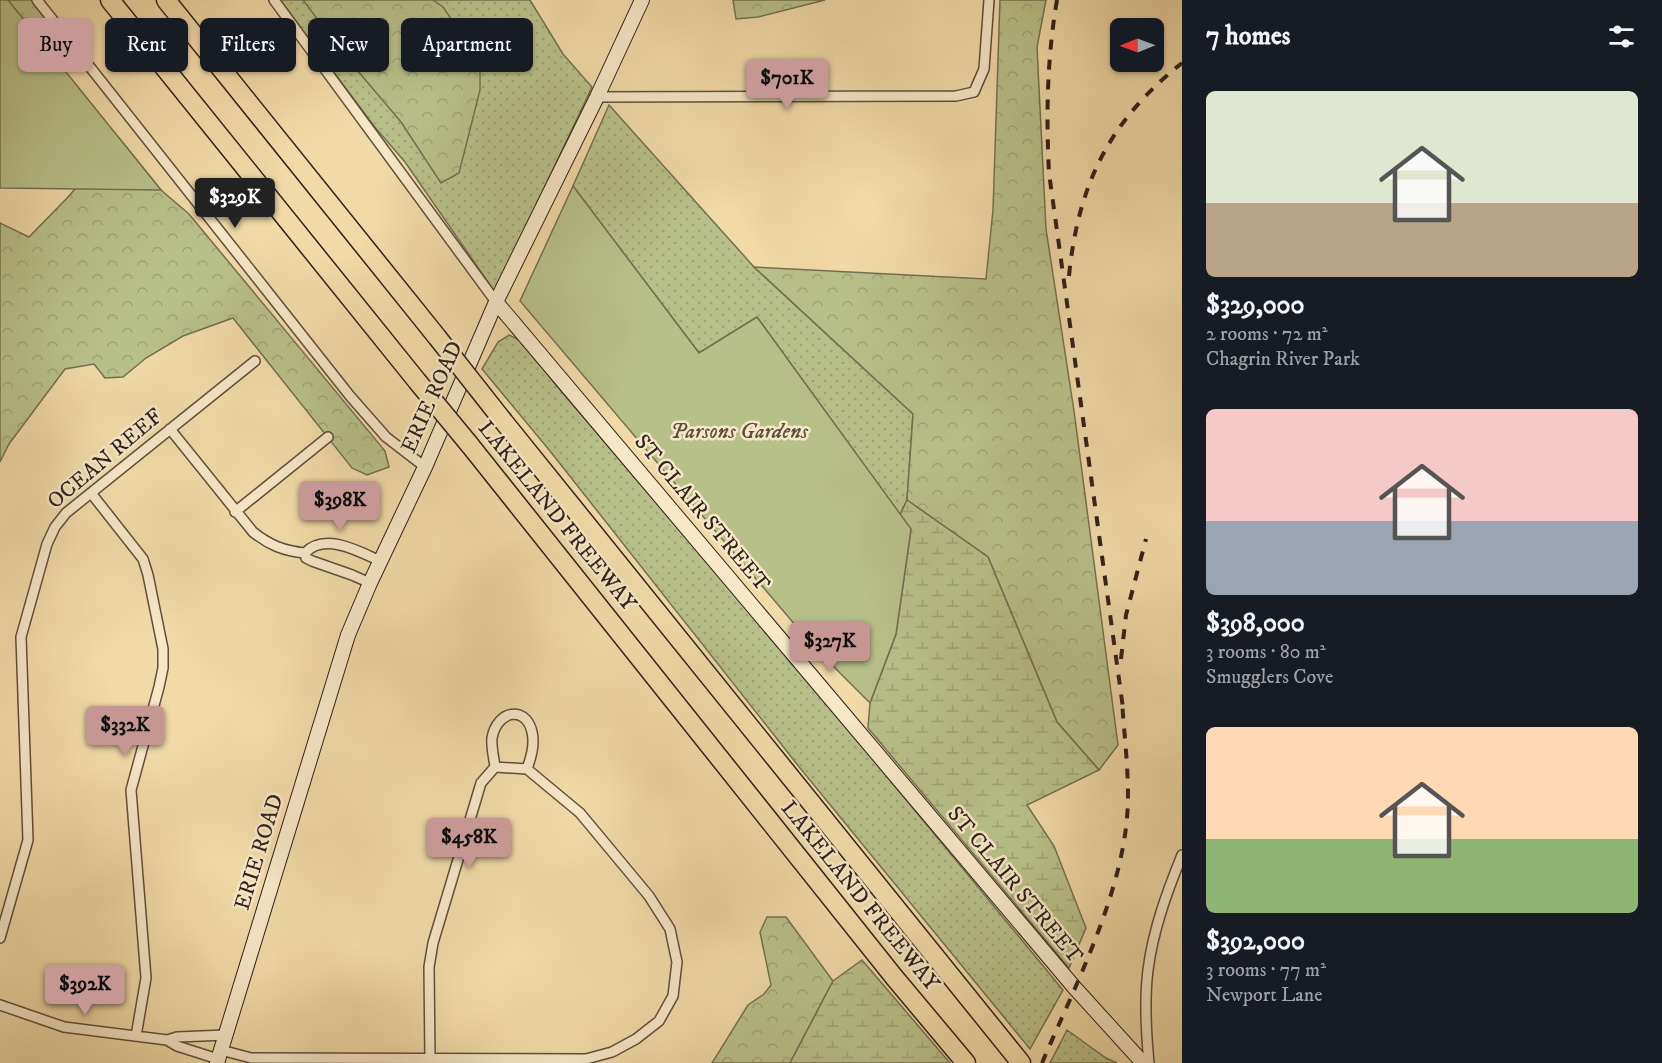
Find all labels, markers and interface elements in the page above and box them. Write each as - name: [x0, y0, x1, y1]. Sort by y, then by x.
- chip: Buy: [18, 18, 93, 72]
- chip: Rent: [105, 18, 188, 72]
- chip: Filters: [200, 18, 296, 72]
- chip: New: [308, 18, 389, 72]
- chip: Apartment: [401, 18, 533, 72]
- north arrow: [1110, 18, 1164, 72]
- map controls: [1110, 18, 1164, 72]
- text: 7 homes: [1206, 20, 1290, 53]
- icon: filters: [1605, 20, 1638, 53]
- pin: $701K: [745, 59, 829, 110]
- text: $701K: [760, 66, 814, 91]
- icon: home: [1368, 130, 1476, 238]
- pin: $329K: [193, 178, 277, 229]
- text: $329K: [209, 185, 261, 210]
- text: $329,000: [1206, 289, 1305, 322]
- text: 2 rooms · 72 m²: [1206, 322, 1328, 347]
- street label: ERIE ROAD: [395, 337, 469, 457]
- text: Chagrin River Park: [1206, 347, 1360, 372]
- street label: OCEAN REEF: [42, 403, 168, 515]
- street label: LAKELAND FREEWAY: [472, 415, 643, 617]
- park label: Parsons Gardens: [670, 418, 809, 445]
- street label: ST CLAIR STREET: [628, 429, 776, 597]
- icon: home: [1368, 448, 1476, 556]
- pin: $398K: [298, 481, 382, 532]
- text: $398K: [314, 488, 366, 513]
- text: $398,000: [1206, 607, 1305, 640]
- pin: $327K: [788, 622, 872, 673]
- text: $327K: [804, 629, 856, 654]
- text: 3 rooms · 80 m²: [1206, 640, 1326, 665]
- text: Smugglers Cove: [1206, 665, 1333, 690]
- pin: $332K: [83, 706, 167, 757]
- text: $332K: [100, 713, 150, 738]
- icon: home: [1368, 766, 1476, 874]
- street label: ERIE ROAD: [229, 791, 289, 913]
- street label: LAKELAND FREEWAY: [775, 795, 946, 997]
- street label: ST CLAIR STREET: [941, 801, 1089, 969]
- pin: $458K: [427, 818, 511, 869]
- text: $458K: [441, 825, 497, 850]
- text: $392,000: [1206, 925, 1305, 958]
- text: 3 rooms · 77 m²: [1206, 958, 1326, 983]
- pin: $392K: [43, 965, 127, 1016]
- text: $392K: [59, 972, 111, 997]
- text: Newport Lane: [1206, 983, 1322, 1008]

